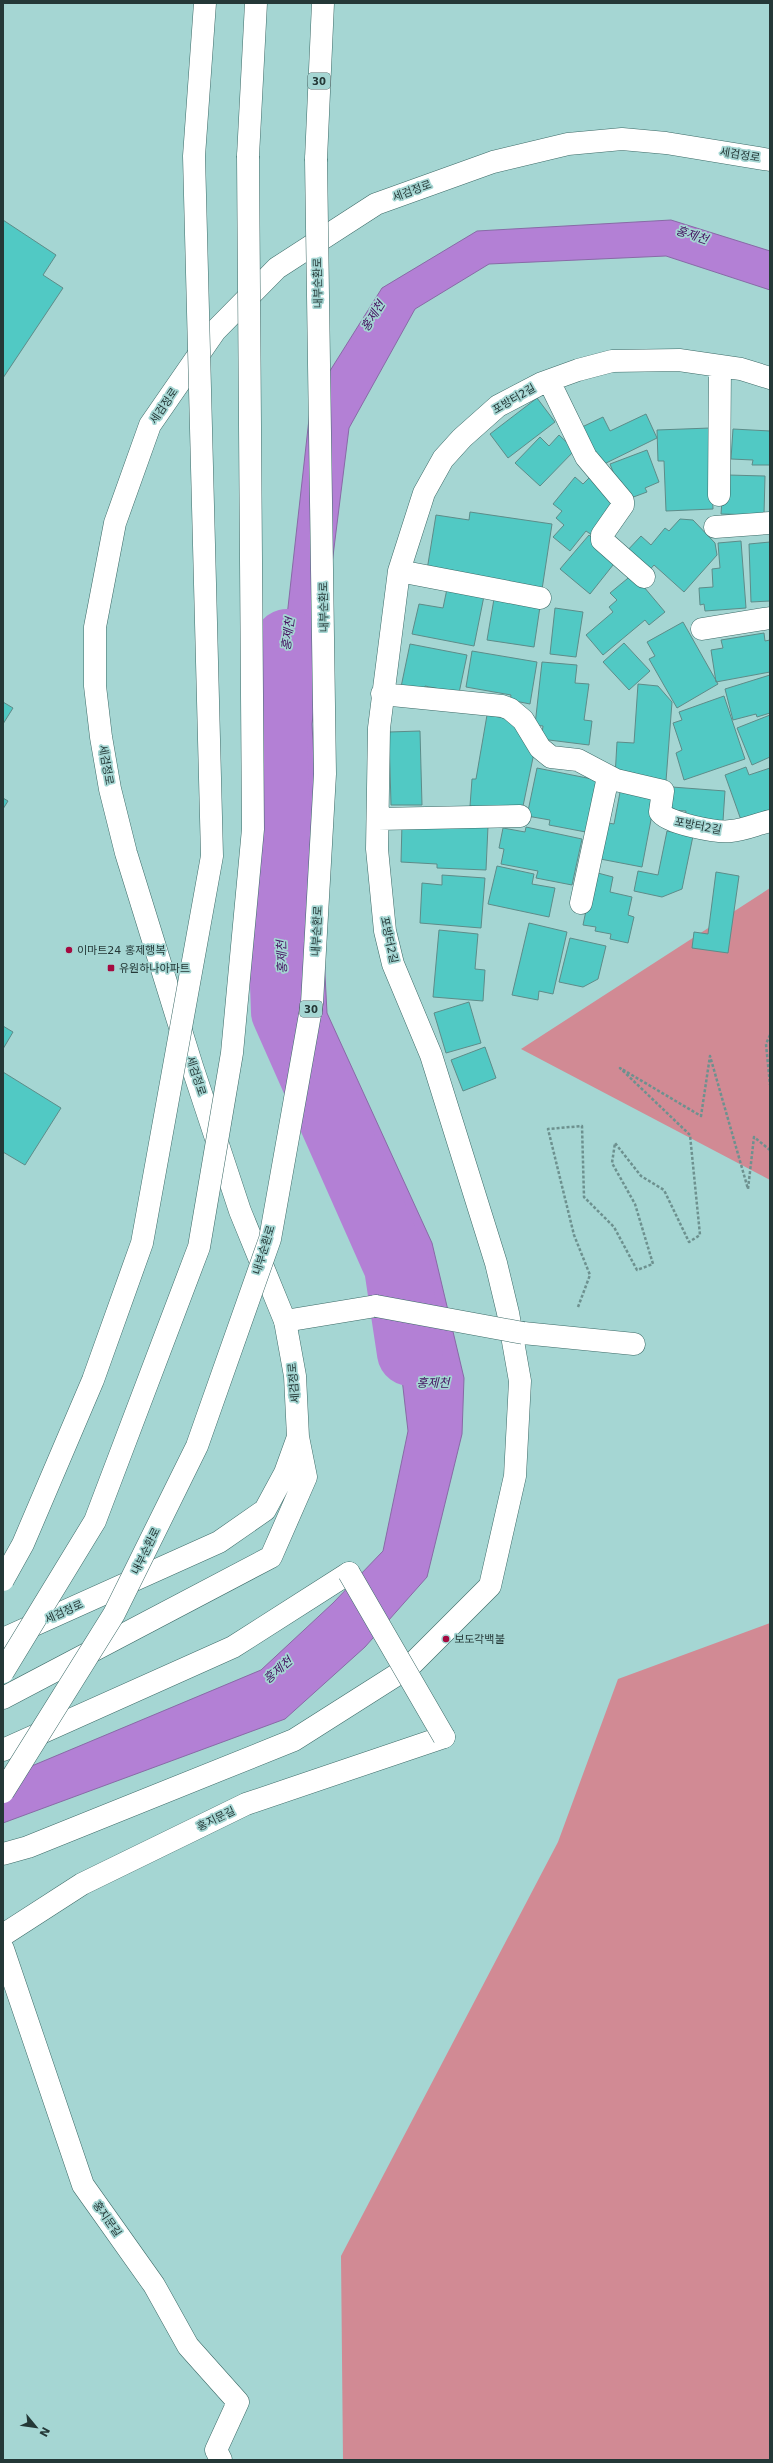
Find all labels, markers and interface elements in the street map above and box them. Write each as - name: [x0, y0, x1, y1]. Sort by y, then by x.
- road number: 30: [308, 73, 330, 89]
- street label: 세검정로: [719, 145, 761, 165]
- street label: 세검정로: [391, 178, 433, 204]
- water label: 홍제천: [674, 223, 712, 247]
- street label: 내부순환로: [311, 258, 325, 308]
- water label: 홍제천: [358, 297, 389, 334]
- street label: 포방터2길: [490, 381, 538, 417]
- street label: 세검정로: [147, 386, 181, 426]
- street label: 내부순환로: [317, 582, 331, 632]
- water label: 홍제천: [279, 615, 298, 651]
- street label: 세검정로: [96, 744, 116, 786]
- street label: 포방터2길: [673, 815, 723, 837]
- street label: 내부순환로: [309, 905, 325, 957]
- street label: 포방터2길: [378, 915, 400, 965]
- water label: 홍제천: [274, 938, 290, 974]
- place label: 이마트24 홍제행복: [77, 944, 165, 957]
- marker: 이마트24 홍제행복: [64, 945, 74, 955]
- place label: 유원하나아파트: [119, 962, 190, 975]
- marker: 유원하나아파트: [106, 963, 116, 973]
- road number: 30: [300, 1001, 322, 1017]
- street label: 세검정로: [184, 1055, 208, 1097]
- street label: 내부순환로: [250, 1224, 278, 1276]
- street label: 세검정로: [286, 1362, 302, 1404]
- water label: 홍제천: [416, 1376, 452, 1390]
- street label: 내부순환로: [129, 1525, 163, 1577]
- street label: 세검정로: [43, 1598, 85, 1626]
- place label: 보도각백불: [454, 1633, 505, 1646]
- marker: 보도각백불: [441, 1634, 451, 1644]
- water label: 홍제천: [261, 1653, 297, 1686]
- street label: 홍지문길: [195, 1804, 237, 1834]
- street label: 홍지문길: [90, 2199, 124, 2239]
- north arrow: [16, 2407, 56, 2447]
- text: N: [36, 2424, 52, 2439]

